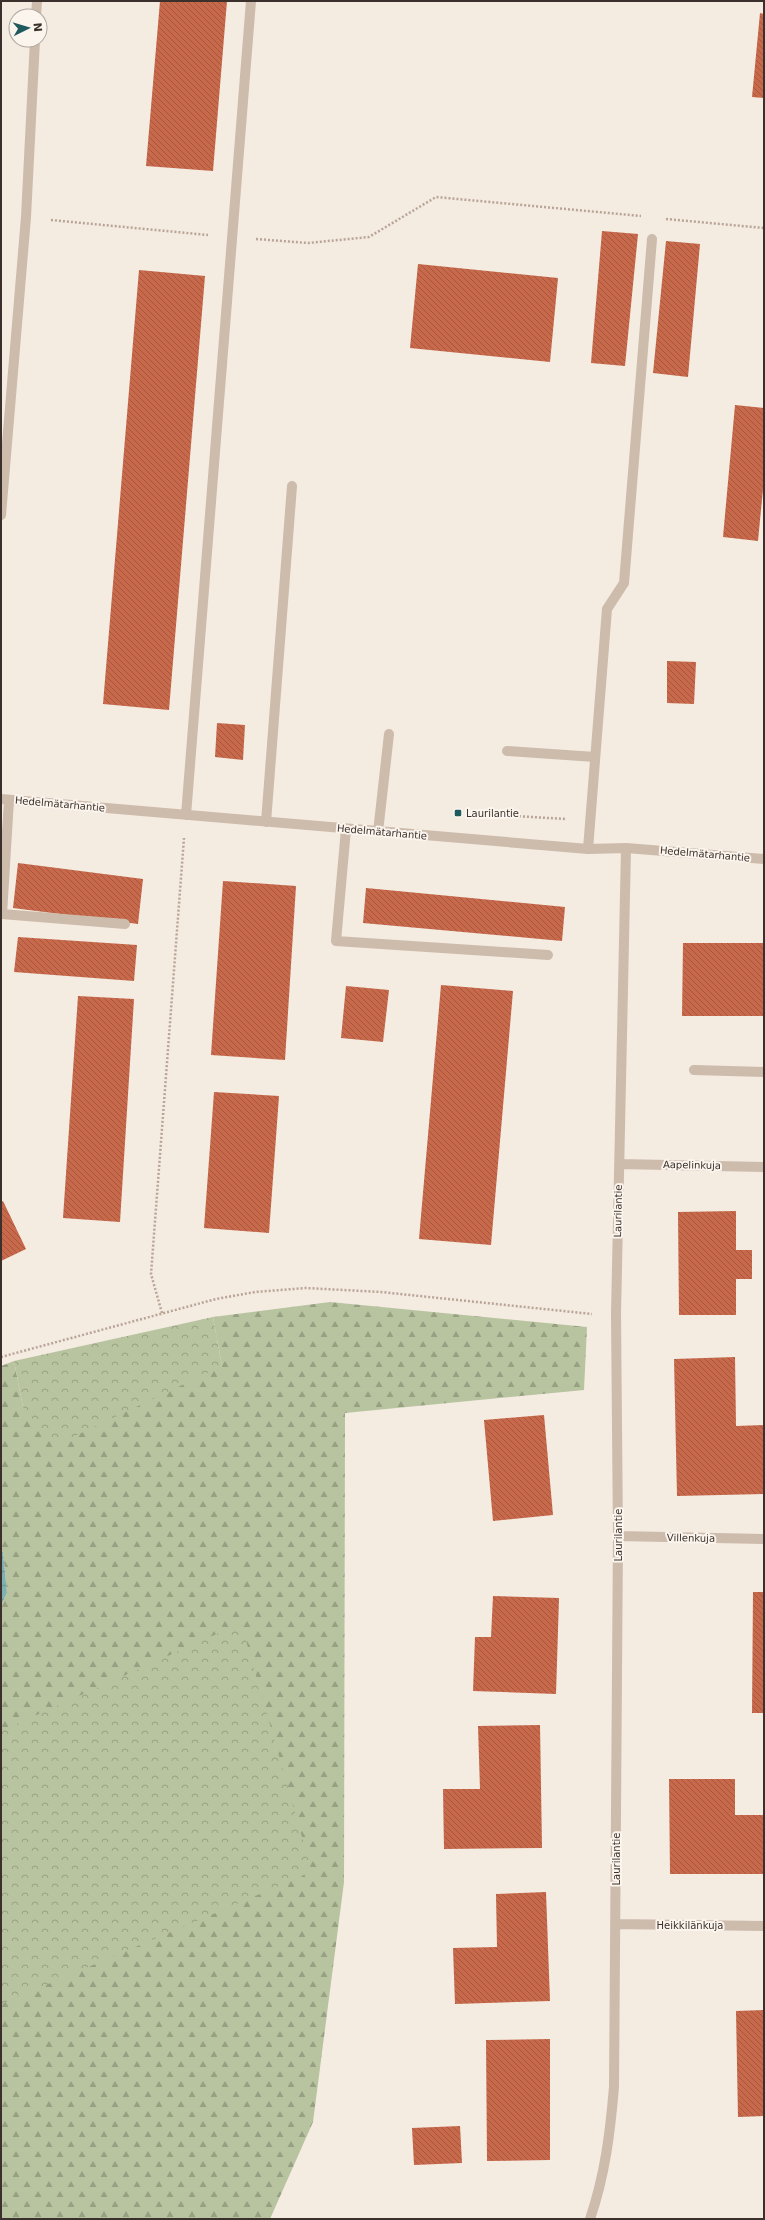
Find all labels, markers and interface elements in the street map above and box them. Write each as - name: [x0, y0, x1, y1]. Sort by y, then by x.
- north arrow: [8, 8, 48, 48]
- text: N: [31, 22, 44, 32]
- street label: Hedelmätarhantie: [14, 795, 106, 813]
- marker: Laurilantie: [453, 808, 463, 818]
- place label: Laurilantie: [466, 808, 519, 819]
- street label: Hedelmätarhantie: [336, 823, 428, 841]
- street label: Hedelmätarhantie: [659, 845, 751, 863]
- street label: Aapelinkuja: [663, 1159, 721, 1171]
- street label: Laurilantie: [612, 1184, 624, 1238]
- street label: Laurilantie: [613, 1508, 624, 1562]
- street label: Villenkuja: [667, 1532, 715, 1544]
- street label: Laurilantie: [611, 1832, 622, 1886]
- street label: Heikkilänkuja: [657, 1920, 723, 1931]

